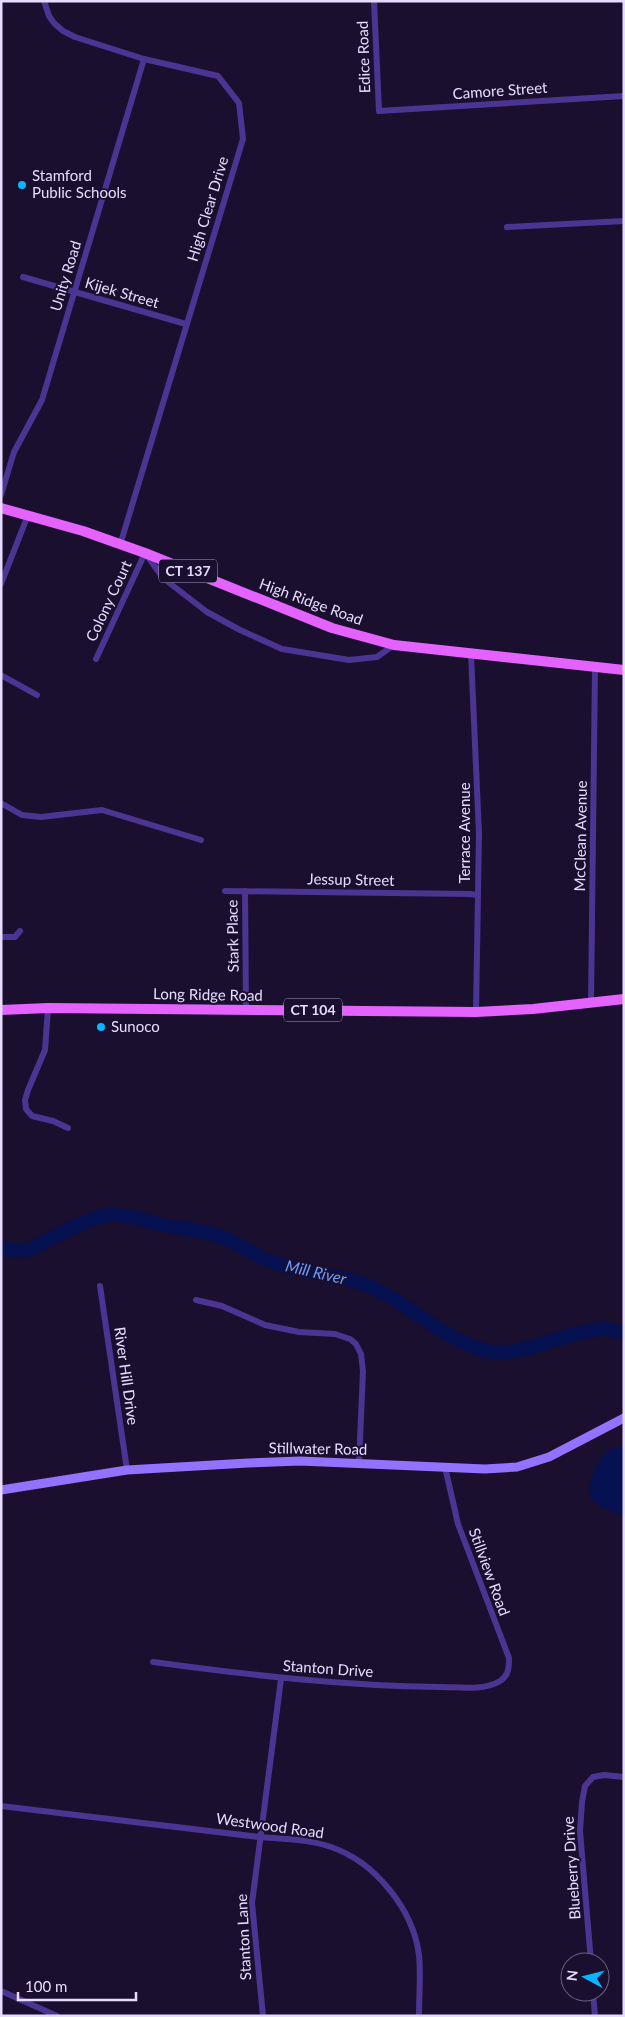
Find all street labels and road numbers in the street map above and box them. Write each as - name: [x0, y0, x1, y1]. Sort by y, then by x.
- street label: Edice Road: [353, 21, 373, 94]
- street label: Camore Street: [452, 78, 548, 102]
- street label: High Clear Drive: [183, 154, 232, 263]
- street label: Unity Road: [46, 238, 84, 313]
- street label: Kijek Street: [83, 273, 162, 311]
- street label: Colony Court: [81, 557, 135, 644]
- road number: CT 137: [159, 560, 217, 582]
- street label: High Ridge Road: [257, 574, 366, 628]
- street label: McClean Avenue: [570, 780, 590, 892]
- street label: Terrace Avenue: [455, 782, 473, 884]
- street label: Jessup Street: [307, 869, 395, 889]
- street label: Stark Place: [222, 900, 242, 972]
- street label: Long Ridge Road: [153, 984, 263, 1004]
- road number: CT 104: [284, 998, 342, 1022]
- street label: River Hill Drive: [111, 1326, 143, 1426]
- street label: Stillwater Road: [269, 1438, 368, 1458]
- street label: Stillview Road: [466, 1525, 514, 1618]
- street label: Stanton Drive: [282, 1656, 374, 1680]
- street label: Westwood Road: [215, 1809, 325, 1841]
- street label: Blueberry Drive: [558, 1816, 584, 1920]
- street label: Stanton Lane: [232, 1893, 254, 1981]

